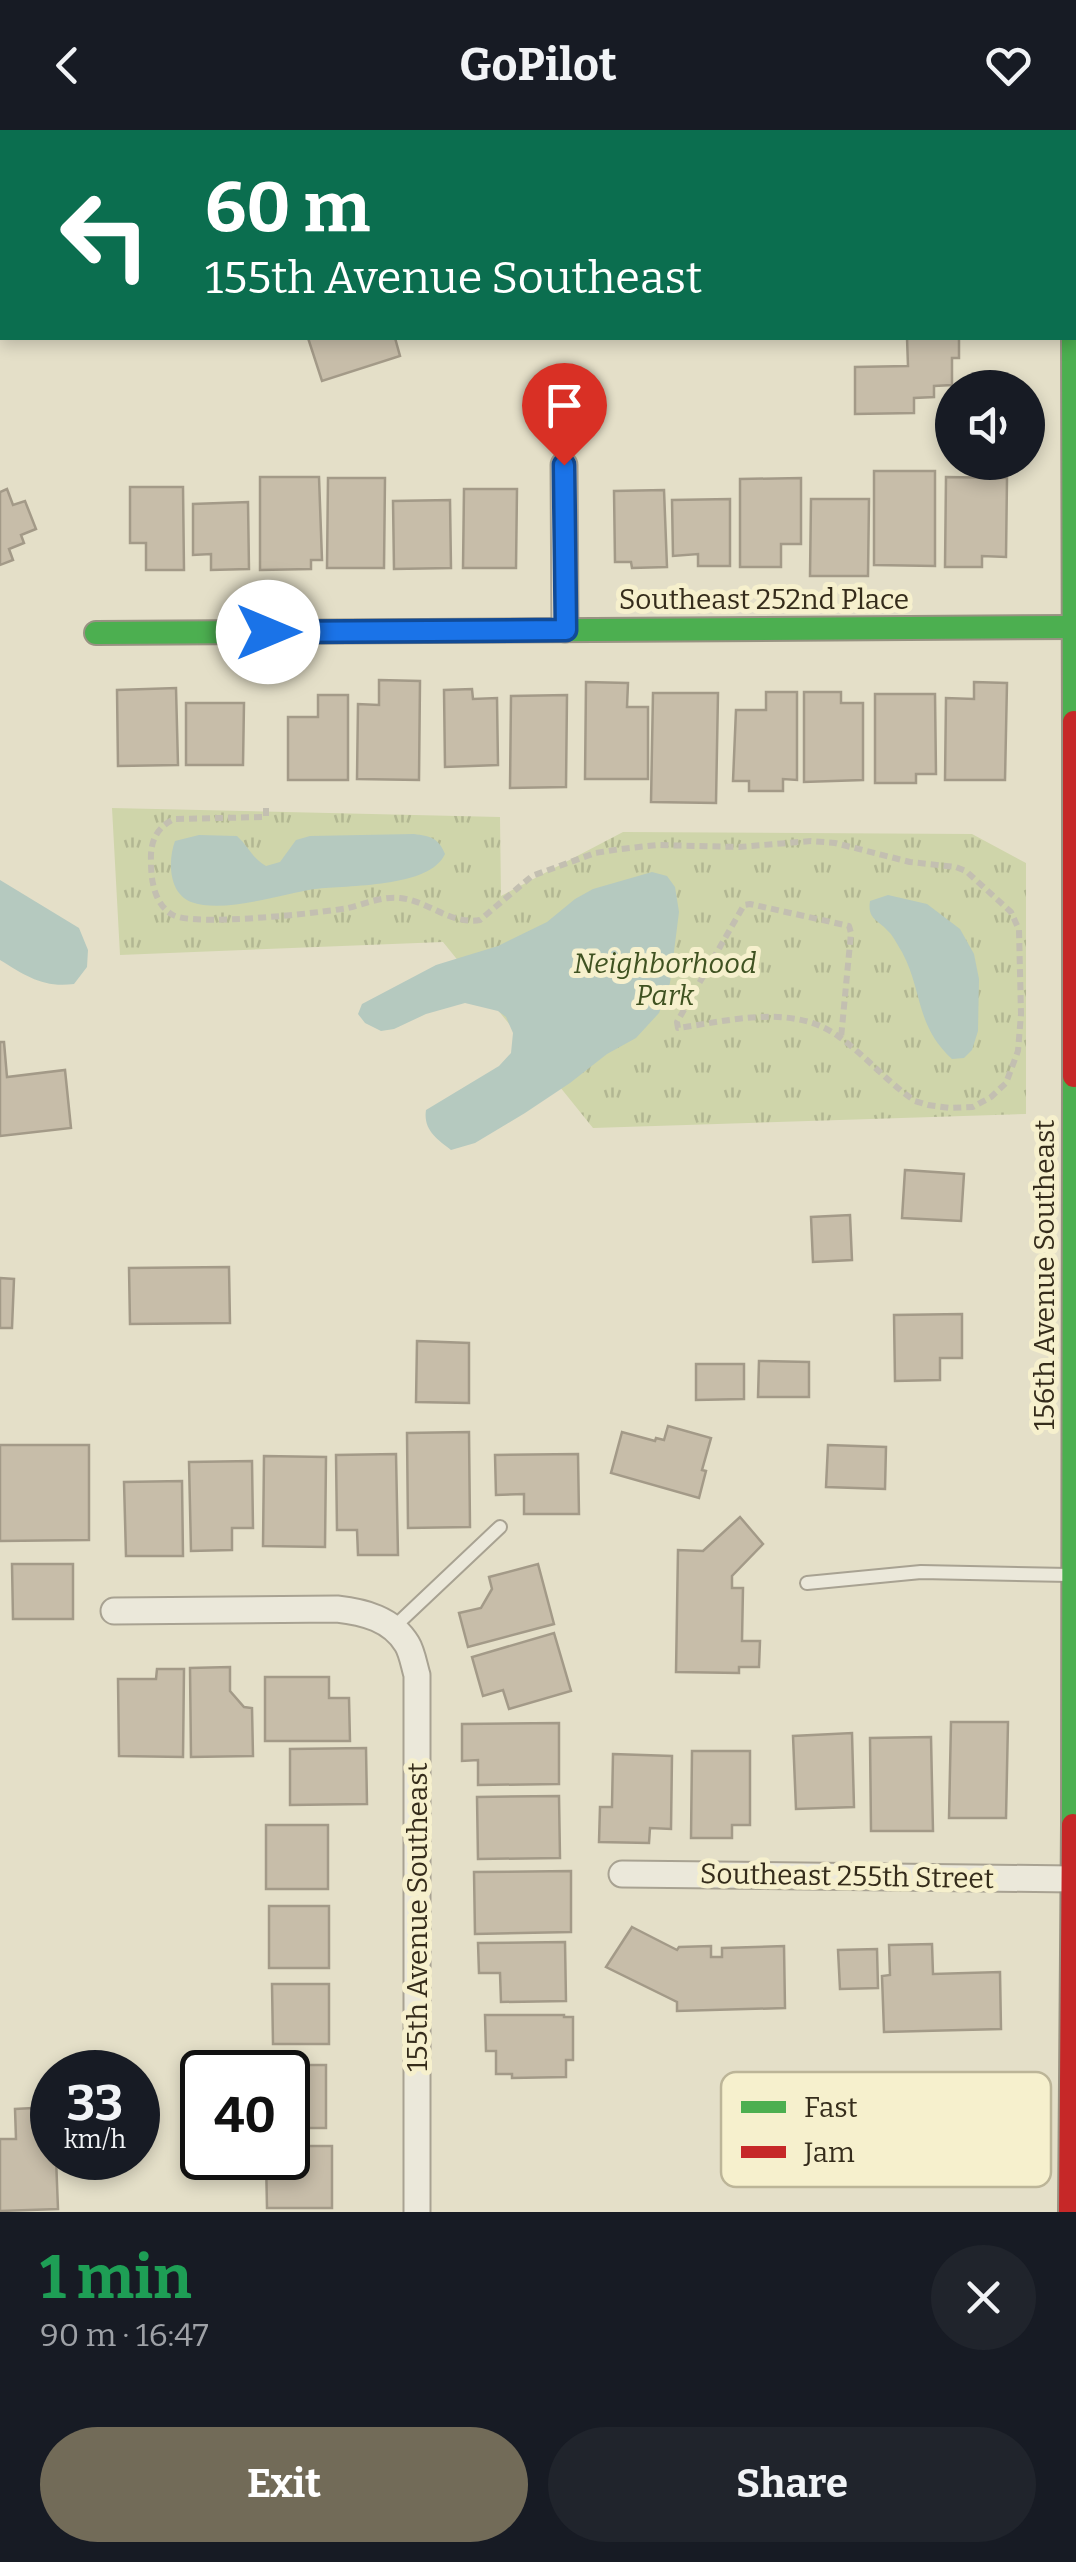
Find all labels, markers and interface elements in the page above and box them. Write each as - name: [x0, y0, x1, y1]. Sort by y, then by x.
- icon: back: [40, 38, 95, 93]
- text: GoPilot: [459, 38, 617, 92]
- icon: heart: [981, 38, 1036, 93]
- text: 60 m: [205, 166, 370, 250]
- icon: left: [40, 170, 170, 300]
- text: 155th Avenue Southeast: [205, 251, 702, 305]
- pin: [522, 363, 607, 466]
- map controls: [935, 370, 1045, 480]
- button: sound: [935, 370, 1045, 480]
- icon: arrive: [537, 378, 592, 433]
- position arrow: [216, 580, 320, 684]
- street label: Southeast 252nd Place: [619, 583, 909, 616]
- park label: Neighborhood Park: [573, 947, 757, 1012]
- street label: 156th Avenue Southeast: [1028, 1120, 1061, 1430]
- street label: 155th Avenue Southeast: [401, 1762, 434, 2072]
- street label: Southeast 255th Street: [700, 1857, 994, 1895]
- speed limit sign: 40: [180, 2050, 310, 2180]
- legend: [721, 2072, 1051, 2187]
- text: 33: [67, 2073, 123, 2133]
- text: Fast: [804, 2091, 858, 2124]
- text: km/h: [64, 2125, 126, 2155]
- text: Jam: [803, 2136, 855, 2169]
- text: 1 min: [40, 2242, 192, 2314]
- button: close: [931, 2245, 1036, 2350]
- text: 90 m · 16:47: [40, 2316, 209, 2354]
- button: Exit: [40, 2427, 528, 2542]
- button: Share: [548, 2427, 1036, 2542]

